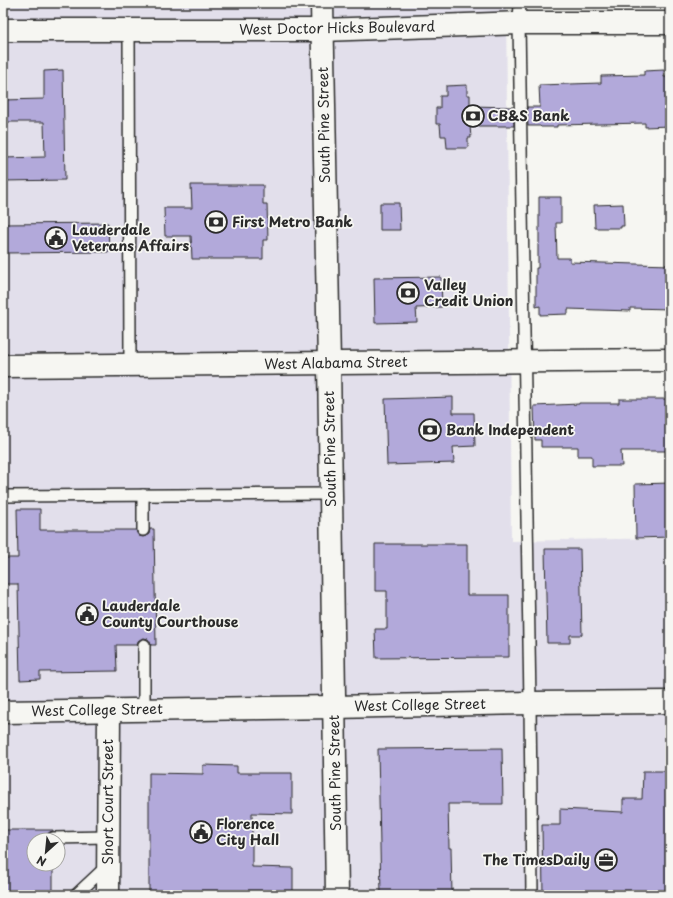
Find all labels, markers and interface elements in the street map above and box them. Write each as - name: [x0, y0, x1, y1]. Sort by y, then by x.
- street label: West Doctor Hicks Boulevard: [239, 15, 435, 40]
- street label: South Pine Street: [312, 66, 335, 183]
- bank icon: CB&S Bank: [460, 103, 486, 129]
- place label: CB&S Bank: [488, 105, 570, 126]
- bank icon: First Metro Bank: [203, 209, 229, 235]
- place label: First Metro Bank: [232, 211, 353, 232]
- place label: Lauderdale Veterans Affairs: [72, 219, 189, 256]
- public building icon: Lauderdale Veterans Affairs: [43, 225, 69, 251]
- place label: Valley Credit Union: [424, 274, 513, 311]
- bank icon: Valley Credit Union: [395, 280, 421, 306]
- street label: West Alabama Street: [264, 351, 408, 374]
- street label: South Pine Street: [318, 390, 341, 507]
- bank icon: Bank Independent: [417, 417, 443, 443]
- place label: Bank Independent: [446, 419, 574, 440]
- place label: Lauderdale County Courthouse: [102, 595, 239, 632]
- public building icon: Lauderdale County Courthouse: [74, 601, 100, 627]
- street label: West College Street: [354, 693, 486, 716]
- street label: West College Street: [31, 698, 163, 721]
- street label: South Pine Street: [323, 714, 346, 831]
- street label: Short Court Street: [97, 739, 118, 865]
- place label: Florence City Hall: [216, 813, 279, 850]
- public building icon: Florence City Hall: [188, 819, 214, 845]
- north arrow: [26, 832, 66, 872]
- office icon: The TimesDaily: [593, 847, 619, 873]
- place label: The TimesDaily: [483, 849, 590, 870]
- text: N: [33, 852, 49, 871]

